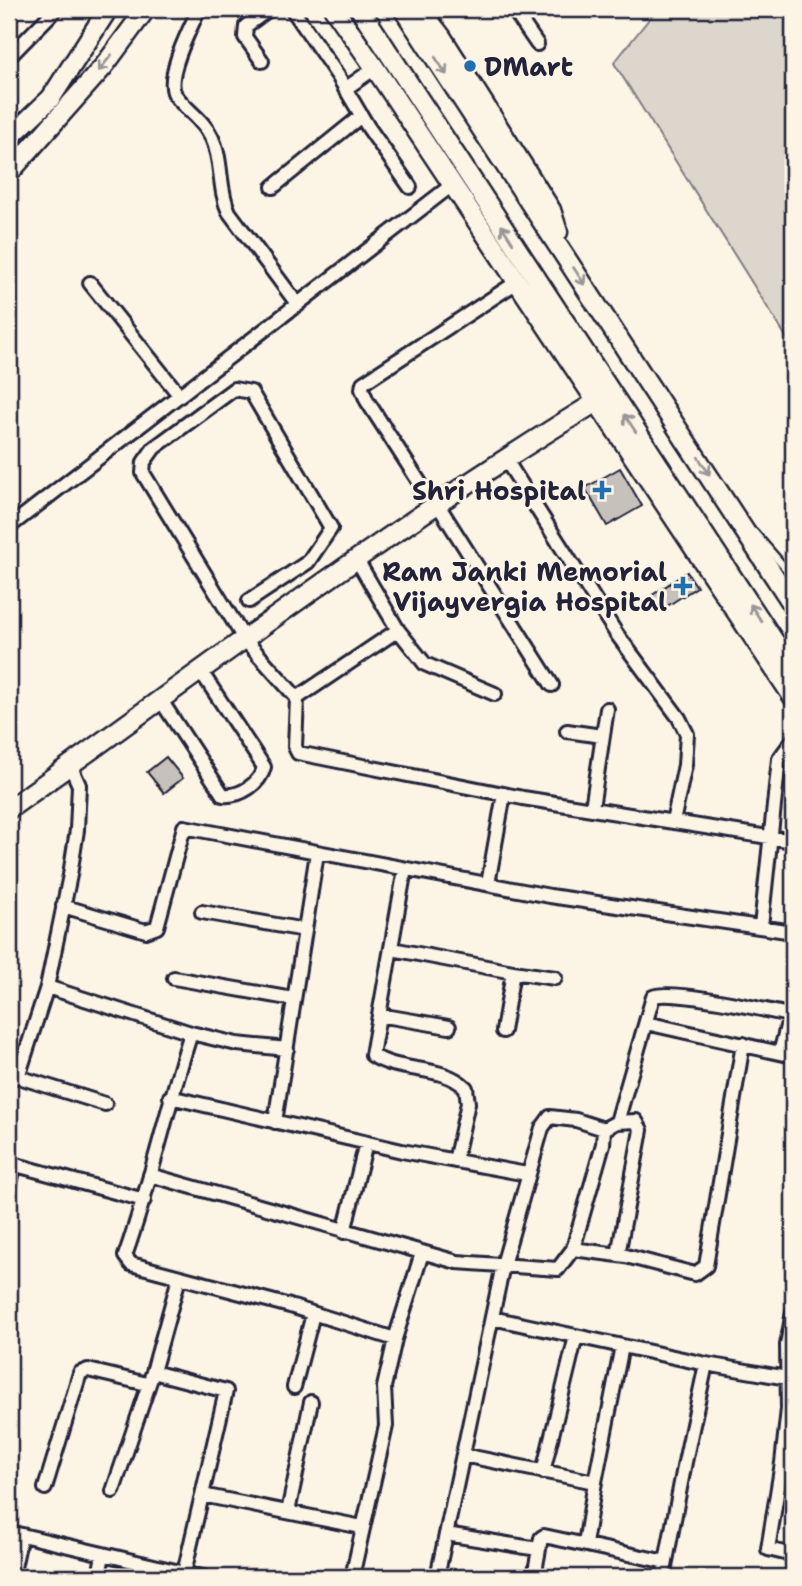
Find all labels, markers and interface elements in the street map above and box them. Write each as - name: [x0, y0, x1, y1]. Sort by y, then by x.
- place label: DMart: [484, 49, 573, 84]
- one-way arrow: [98, 54, 113, 72]
- one-way arrow: [434, 55, 448, 75]
- marker: DMart: [462, 58, 478, 74]
- one-way arrow: [499, 224, 513, 244]
- one-way arrow: [572, 266, 587, 285]
- one-way arrow: [623, 414, 637, 433]
- one-way arrow: [697, 456, 712, 475]
- place label: Shri Hospital: [412, 473, 586, 508]
- marker: Shri Hospital: [592, 480, 612, 500]
- place label: Ram Janki Memorial Vijayvergia Hospital: [382, 554, 667, 619]
- marker: Ram Janki Memorial Vijayvergia Hospital: [673, 576, 693, 596]
- one-way arrow: [748, 603, 762, 623]

